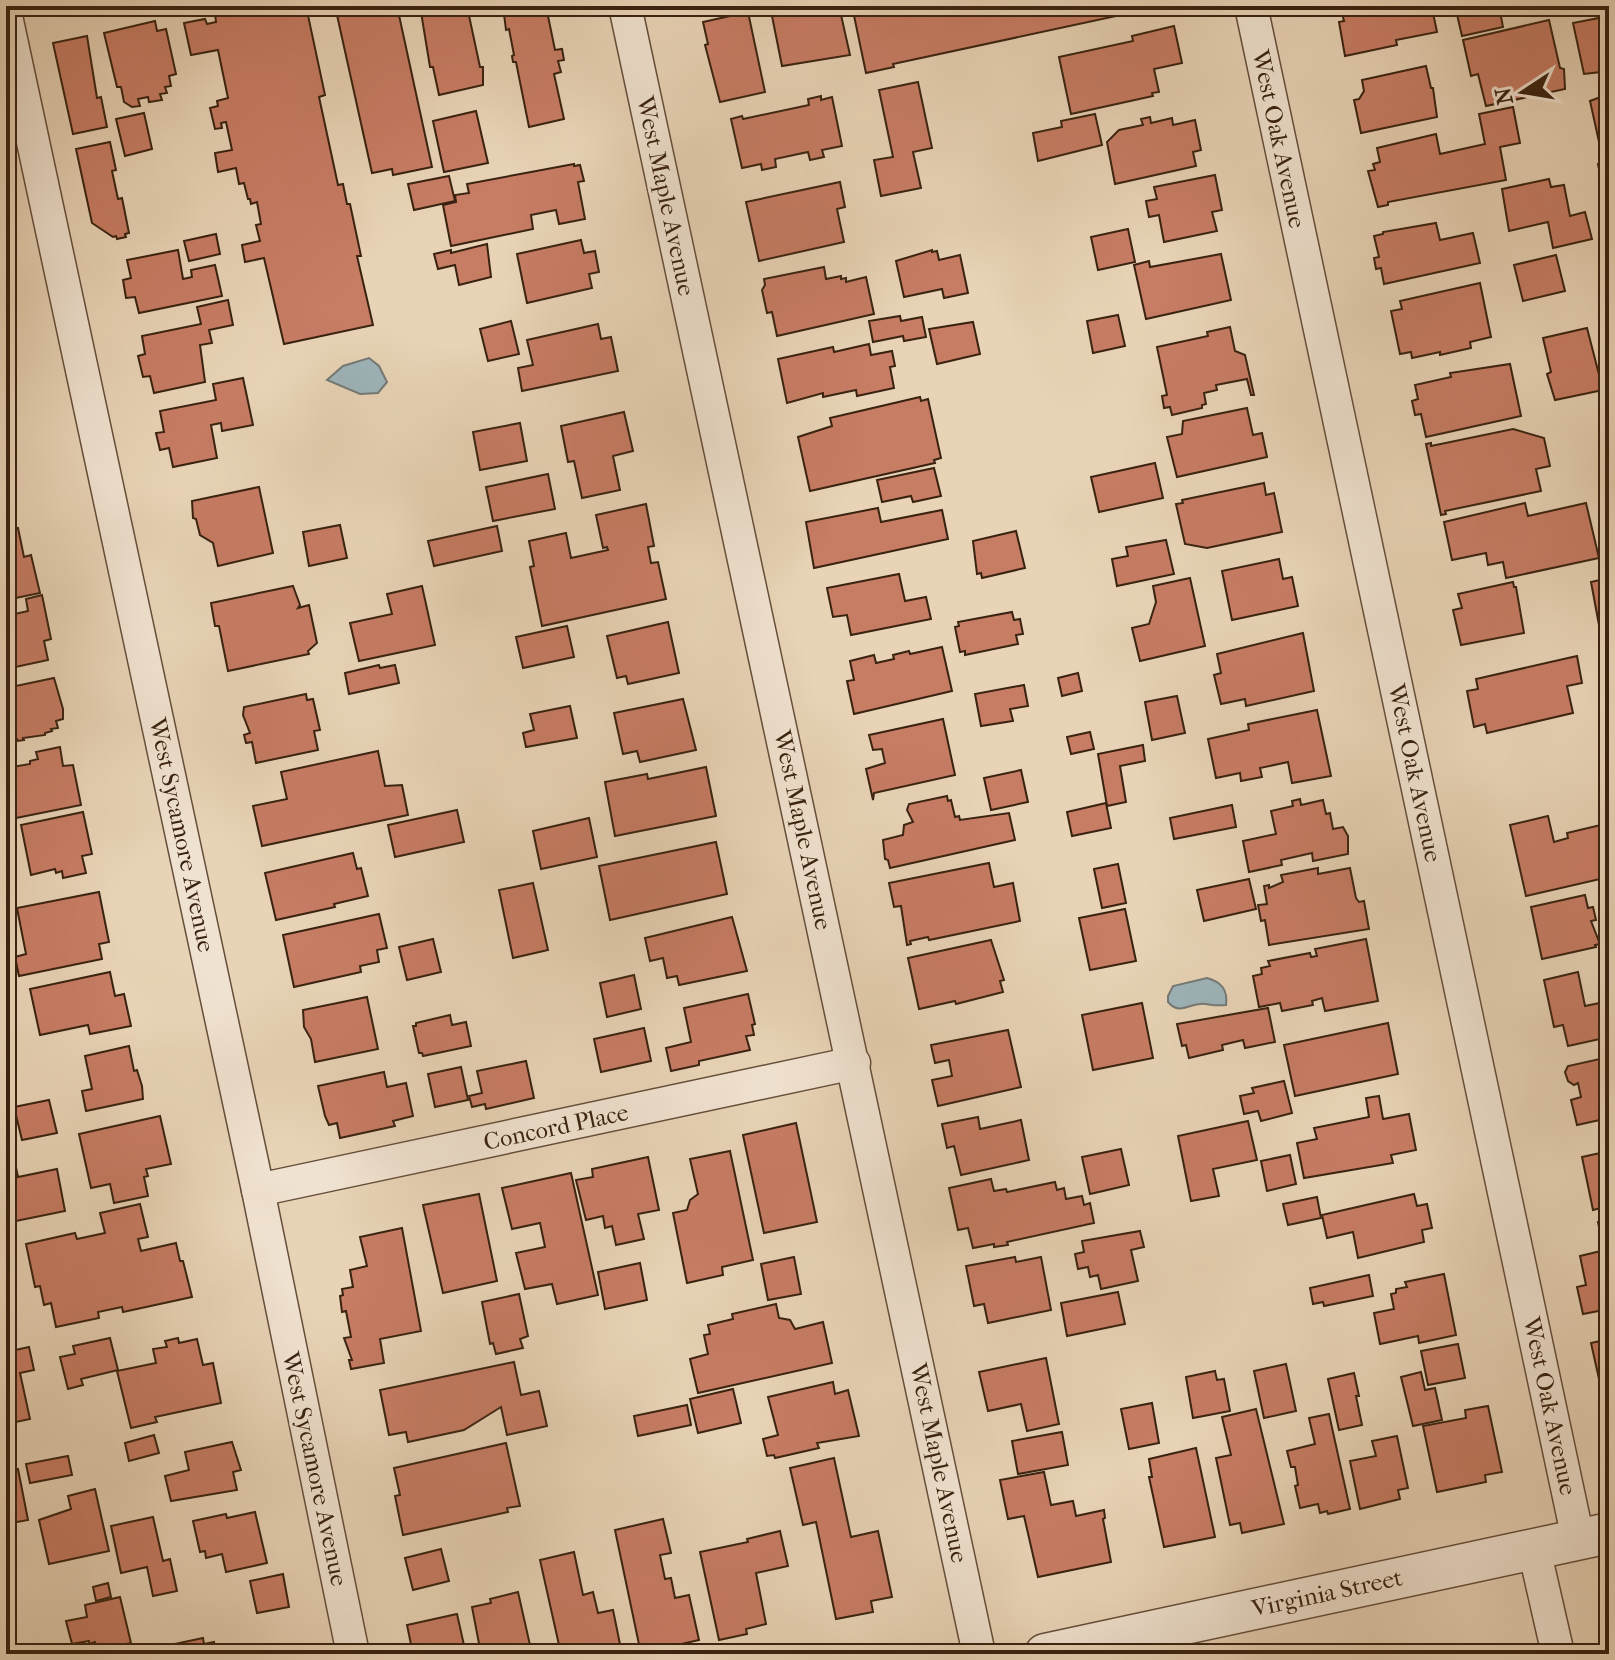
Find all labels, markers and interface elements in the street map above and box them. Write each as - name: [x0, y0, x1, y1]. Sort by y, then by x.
- street label: West Oak Avenue: [1246, 46, 1312, 231]
- north arrow: [1483, 52, 1563, 132]
- text: N: [1490, 85, 1519, 107]
- street label: West Maple Avenue: [631, 93, 701, 298]
- street label: West Oak Avenue: [1382, 680, 1448, 865]
- street label: West Sycamore Avenue: [143, 714, 221, 955]
- street label: West Maple Avenue: [768, 727, 838, 932]
- street label: Concord Place: [481, 1098, 631, 1156]
- street label: West Oak Avenue: [1517, 1313, 1583, 1498]
- street label: West Sycamore Avenue: [276, 1348, 354, 1589]
- street label: West Maple Avenue: [904, 1360, 974, 1565]
- street label: Virginia Street: [1248, 1563, 1405, 1623]

